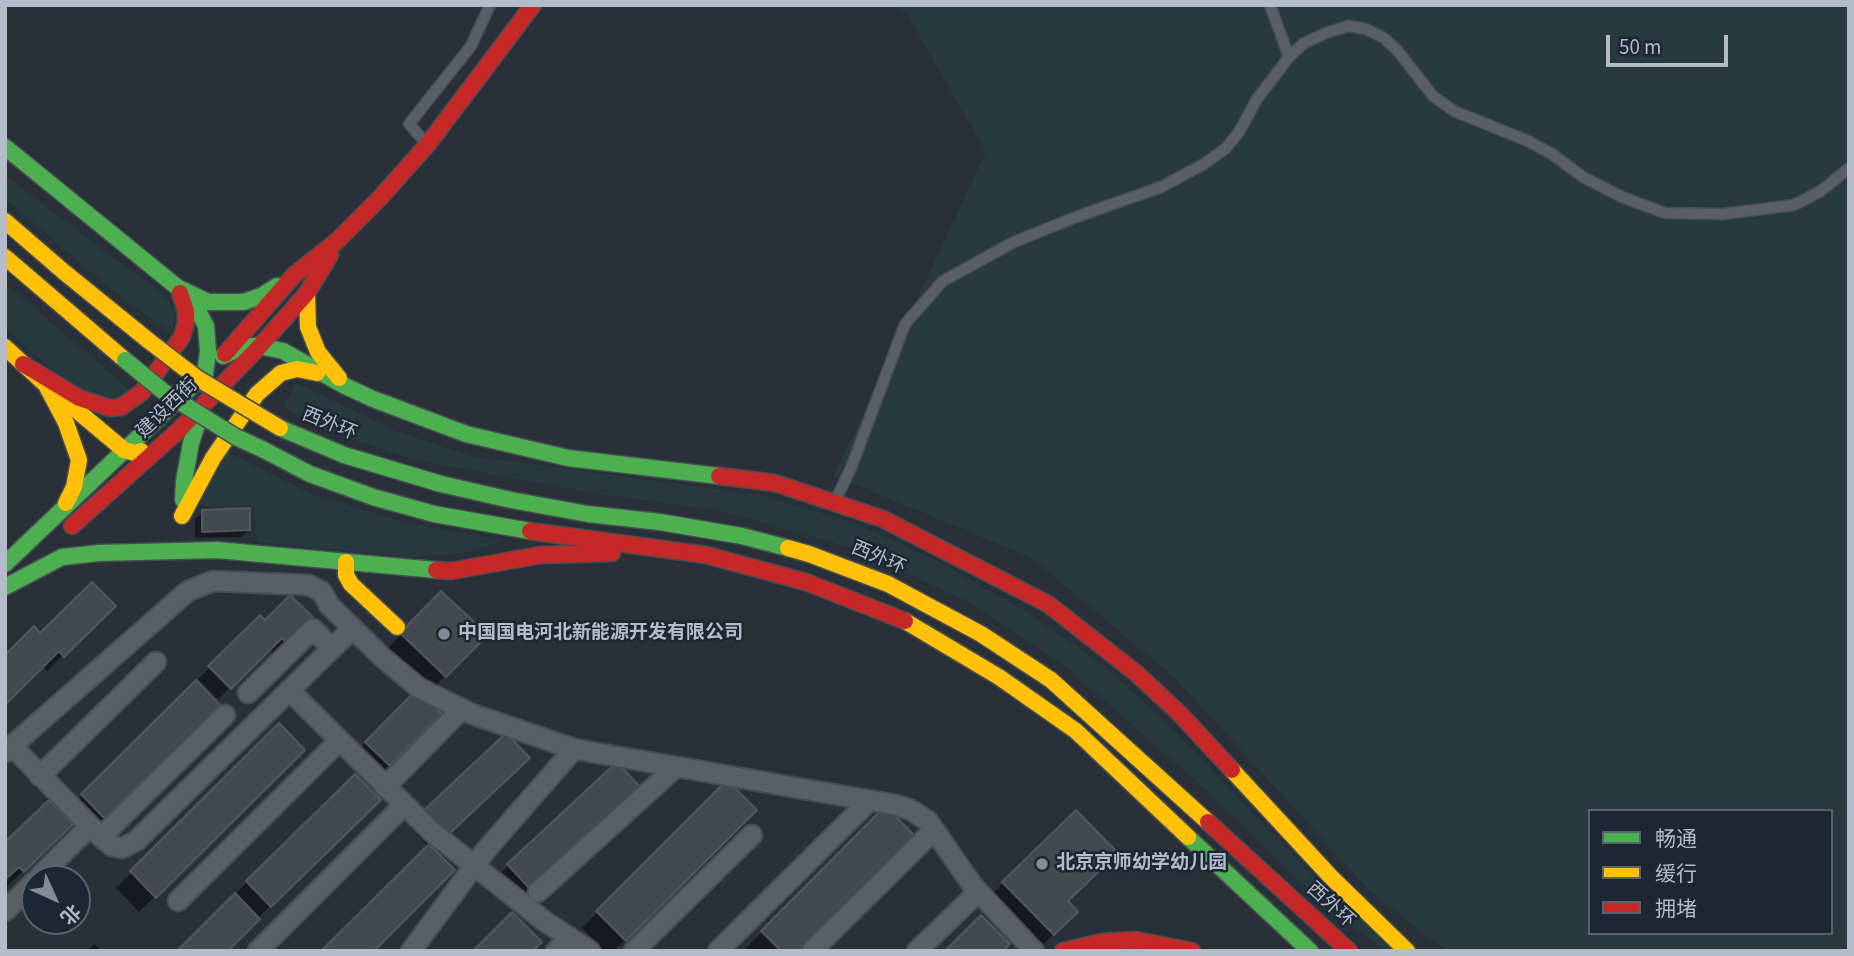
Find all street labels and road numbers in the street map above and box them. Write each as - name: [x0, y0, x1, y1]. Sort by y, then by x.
- street label: 建设西街: [133, 374, 203, 444]
- street label: 西外环: [298, 404, 360, 446]
- street label: 西外环: [847, 537, 909, 581]
- street label: 西外环: [1301, 878, 1359, 934]

